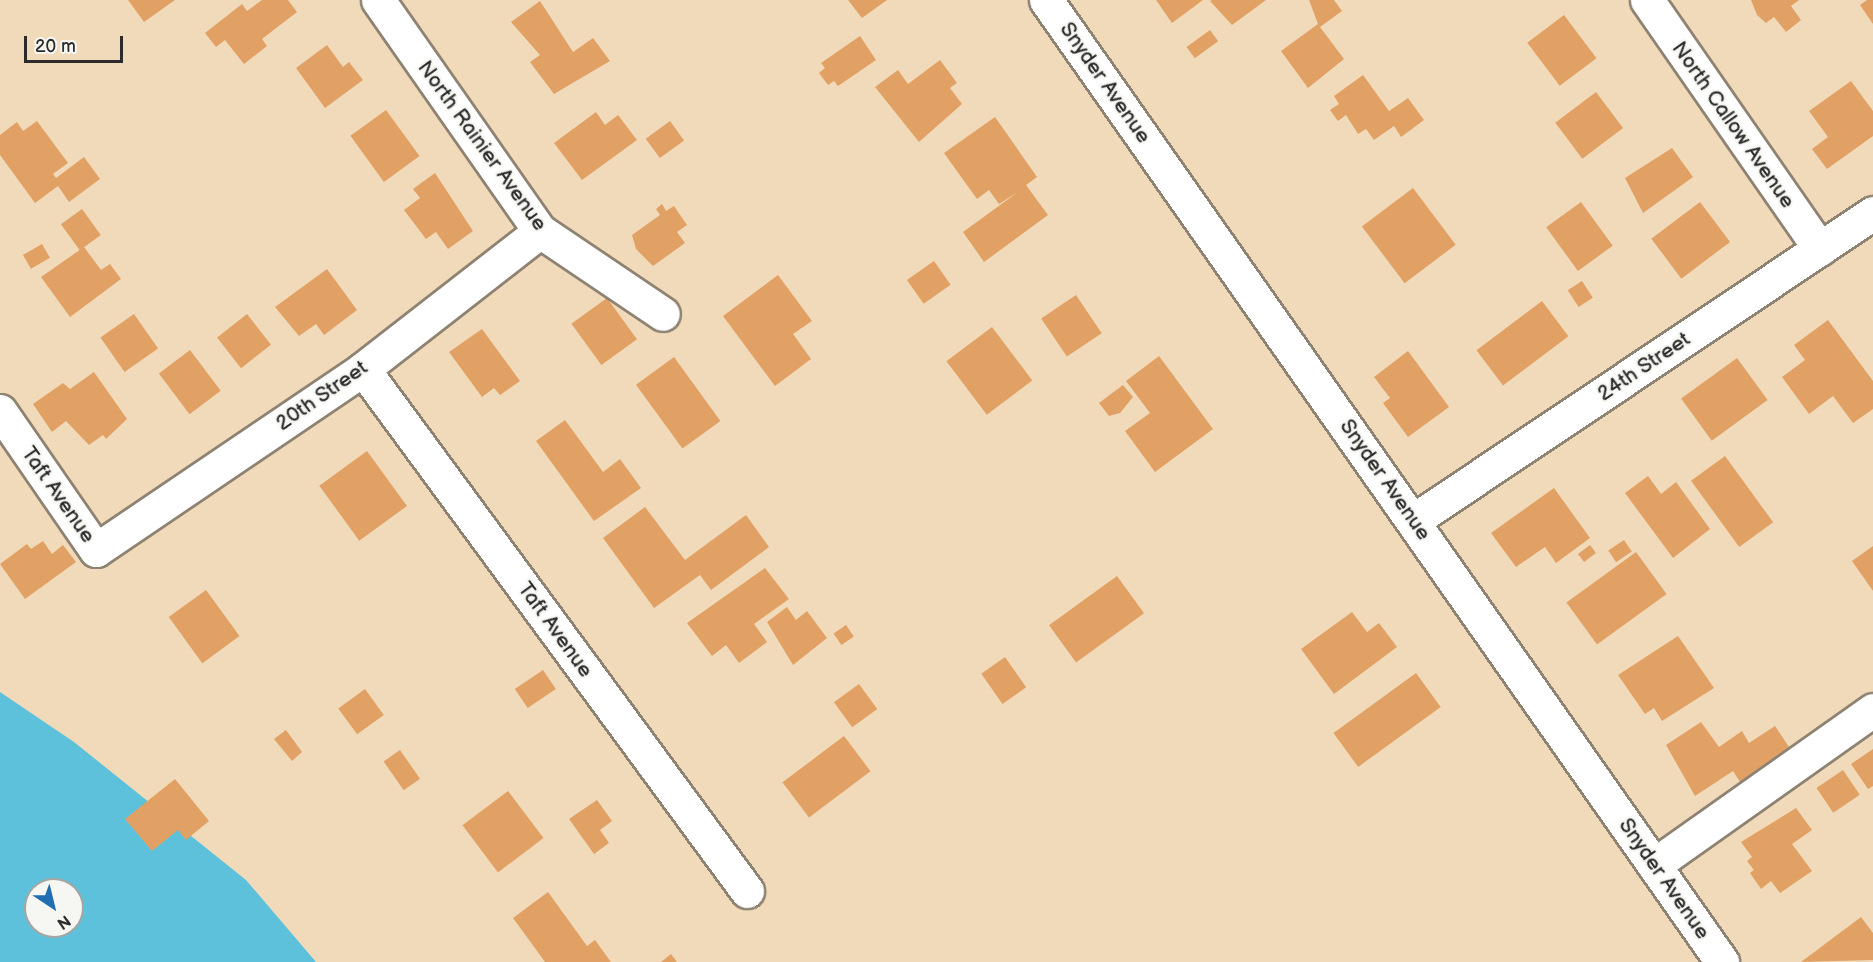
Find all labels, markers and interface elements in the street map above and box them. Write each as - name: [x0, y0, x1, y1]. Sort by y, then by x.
- street label: Snyder Avenue: [1054, 18, 1156, 148]
- scale bar: [27, 24, 126, 62]
- text: 20 m: [35, 36, 76, 57]
- street label: North Callow Avenue: [1666, 37, 1800, 213]
- street label: North Rainier Avenue: [412, 56, 552, 236]
- street label: 24th Street: [1593, 327, 1695, 407]
- street label: 20th Street: [271, 355, 373, 437]
- street label: Snyder Avenue: [1334, 415, 1436, 545]
- street label: Taft Avenue: [16, 442, 100, 548]
- street label: Taft Avenue: [512, 578, 598, 682]
- street label: Snyder Avenue: [1613, 814, 1715, 944]
- north arrow: [24, 878, 84, 938]
- text: N: [53, 910, 74, 933]

